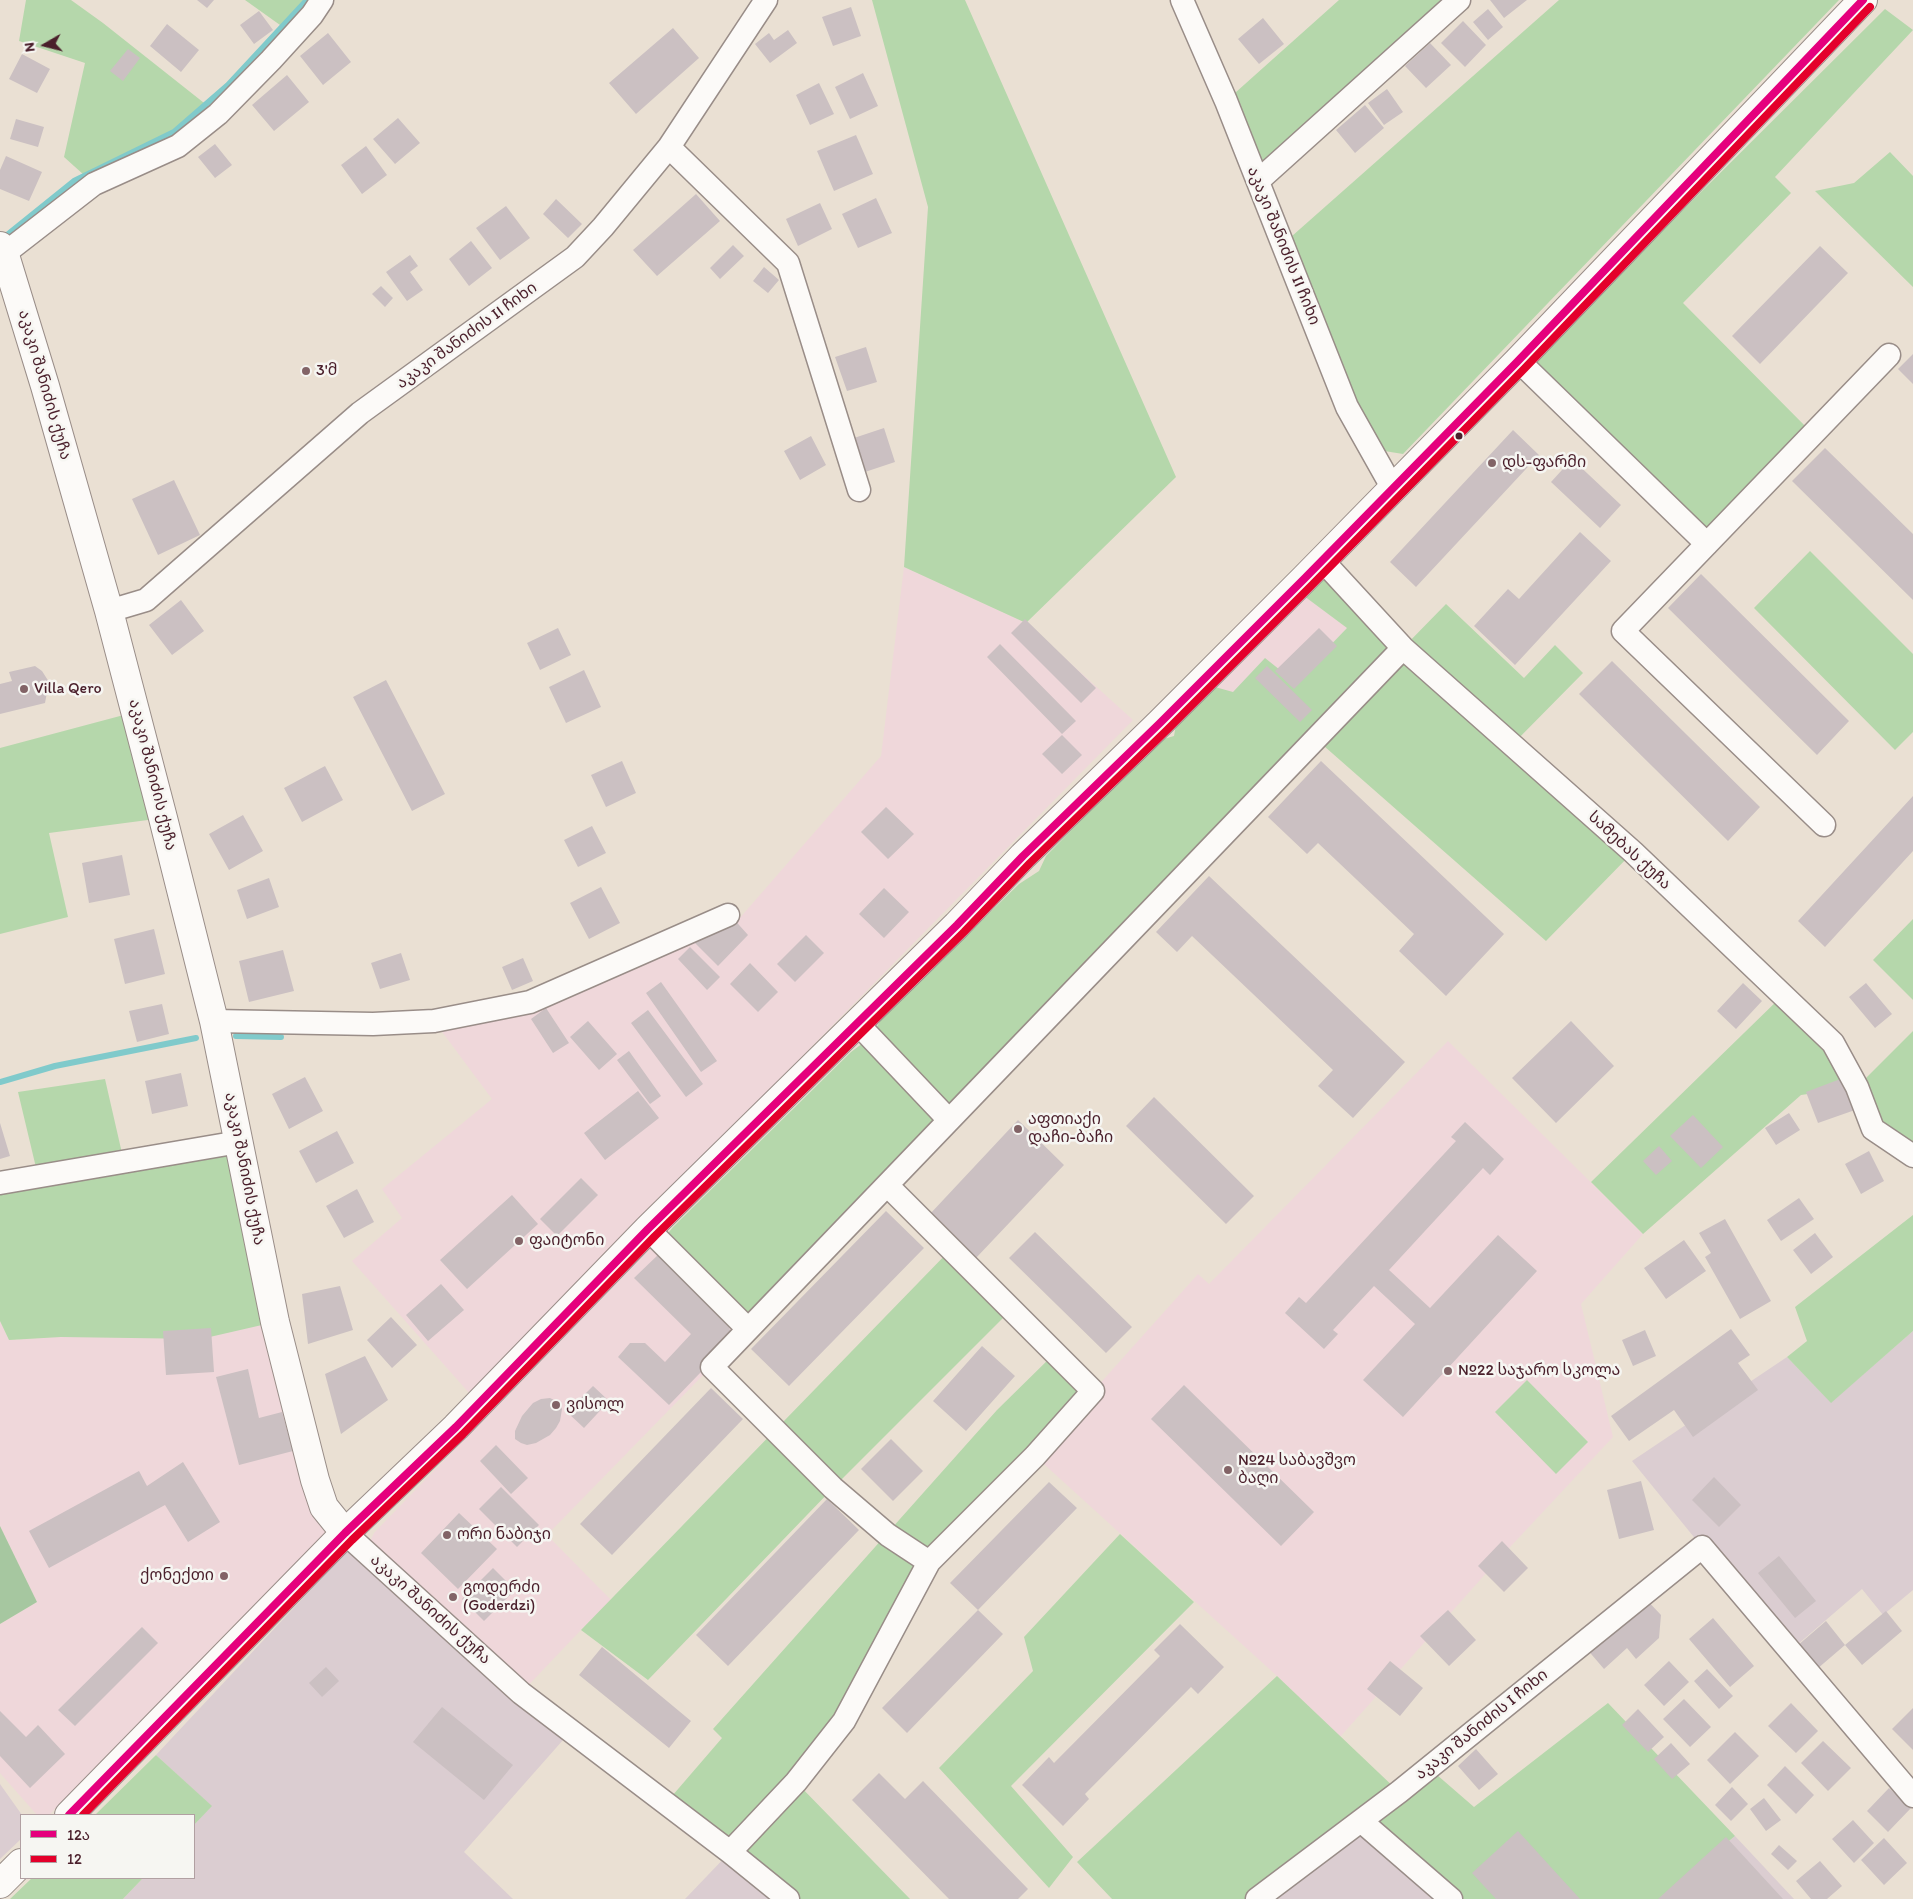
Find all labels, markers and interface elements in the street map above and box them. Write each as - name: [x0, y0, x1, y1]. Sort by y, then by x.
- north arrow: [20, 20, 70, 70]
- text: N: [21, 41, 39, 53]
- street label: აკაკი შანიძის II ჩიხი: [1242, 164, 1324, 328]
- street label: აკაკი შანიძის II ჩიხი: [393, 278, 541, 394]
- street label: აკაკი შანიძის ქუჩა: [13, 308, 75, 462]
- place label: 3'მ: [316, 361, 337, 381]
- marker: 3'მ: [300, 365, 312, 377]
- unlabelled marker: [1454, 431, 1464, 441]
- place label: დს-ფარმი: [1502, 453, 1586, 473]
- marker: დს-ფარმი: [1486, 457, 1498, 469]
- place label: Villa Qero: [34, 679, 102, 699]
- marker: Villa Qero: [18, 683, 30, 695]
- street label: აკაკი შანიძის ქუჩა: [124, 697, 180, 853]
- street label: სამებას ქუჩა: [1584, 808, 1674, 894]
- street label: აკაკი შანიძის ქუჩა: [220, 1091, 268, 1247]
- place label: აფთიაქი დაჩი-ბაჩი: [1028, 1110, 1113, 1148]
- marker: აფთიაქი დაჩი-ბაჩი: [1012, 1123, 1024, 1135]
- place label: ფაიტონი: [529, 1231, 604, 1251]
- marker: ფაიტონი: [513, 1235, 525, 1247]
- place label: №22 საჯარო სკოლა: [1458, 1361, 1620, 1381]
- marker: №22 საჯარო სკოლა: [1442, 1365, 1454, 1377]
- place label: ვისოლ: [566, 1395, 624, 1415]
- marker: ვისოლ: [550, 1399, 562, 1411]
- place label: №24 საბავშვო ბაღი: [1238, 1451, 1356, 1489]
- marker: №24 საბავშვო ბაღი: [1222, 1464, 1234, 1476]
- place label: ორი ნაბიჯი: [457, 1525, 551, 1545]
- marker: ორი ნაბიჯი: [441, 1529, 453, 1541]
- street label: აკაკი შანიძის ქუჩა: [366, 1551, 494, 1669]
- place label: ქონექთი: [140, 1566, 214, 1586]
- marker: ქონექთი: [218, 1570, 230, 1582]
- place label: გოდერძი (Goderdzi): [463, 1578, 540, 1616]
- marker: გოდერძი (Goderdzi): [447, 1591, 459, 1603]
- street label: აკაკი შანიძის I ჩიხი: [1412, 1666, 1552, 1784]
- legend: [20, 1814, 195, 1879]
- text: 12ა: [67, 1826, 90, 1844]
- text: 12: [67, 1850, 82, 1868]

